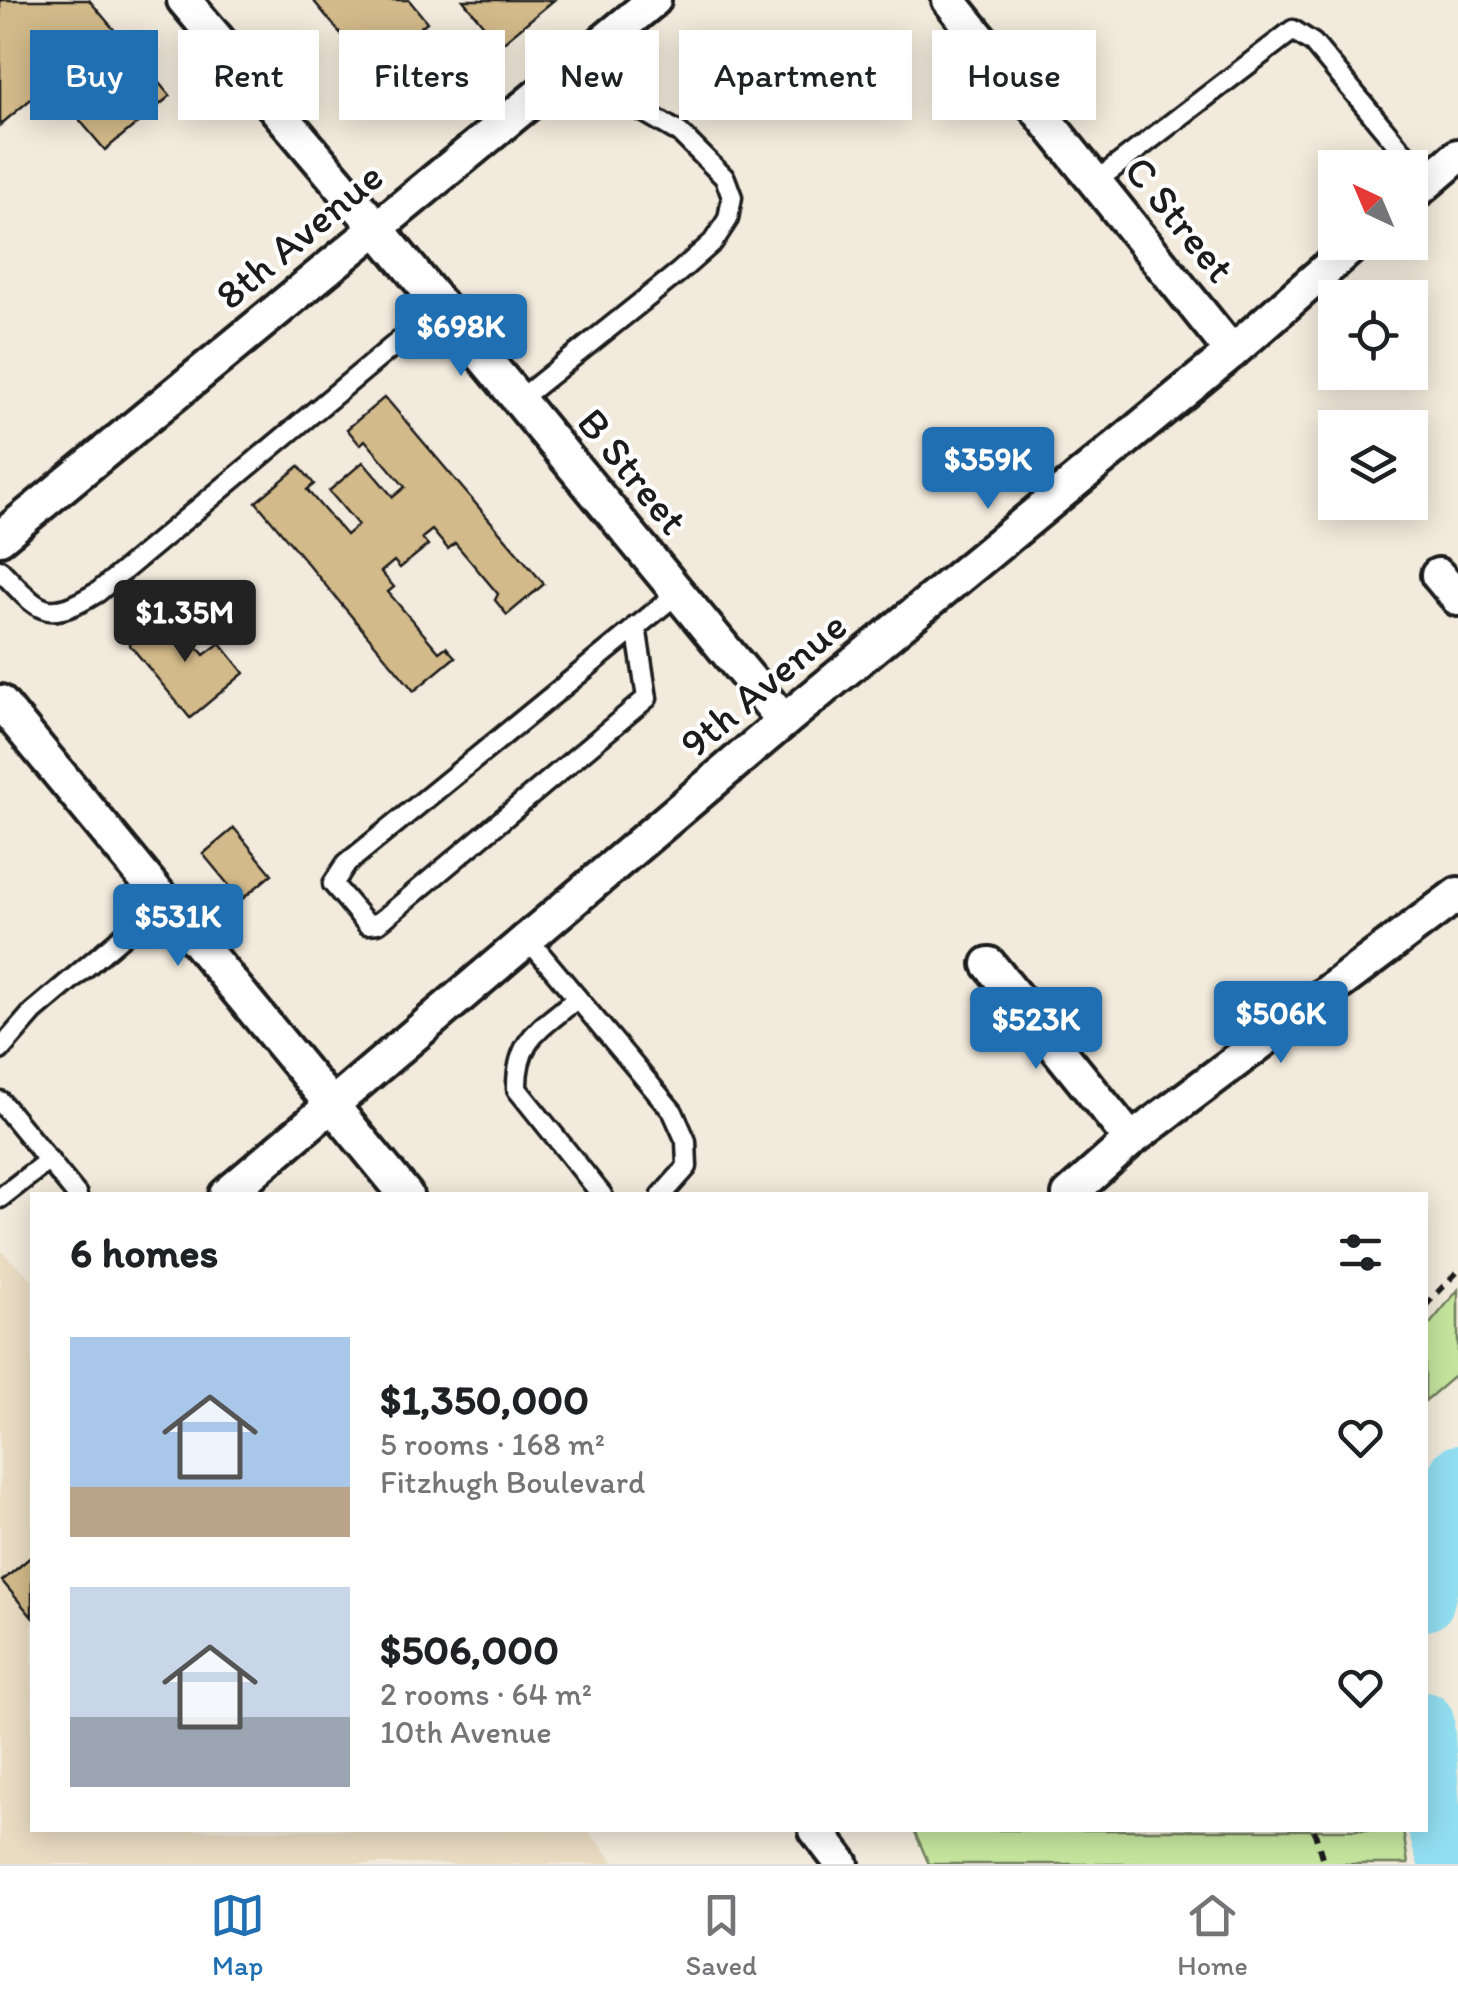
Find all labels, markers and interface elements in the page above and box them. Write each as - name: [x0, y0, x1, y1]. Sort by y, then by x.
- chip: Buy: [30, 30, 158, 120]
- chip: Rent: [178, 30, 319, 120]
- chip: Filters: [339, 30, 505, 120]
- chip: New: [525, 30, 659, 120]
- chip: Apartment: [679, 30, 912, 120]
- chip: House: [932, 30, 1096, 120]
- street label: C Street: [1114, 146, 1246, 292]
- street label: 8th Avenue: [205, 150, 393, 320]
- north arrow: [1318, 150, 1428, 260]
- map controls: [1318, 150, 1428, 520]
- button: locate: [1318, 280, 1428, 390]
- pin: $698K: [391, 294, 531, 379]
- text: $698K: [417, 307, 505, 345]
- street label: B Street: [567, 398, 699, 544]
- button: layers: [1318, 410, 1428, 520]
- pin: $359K: [918, 427, 1058, 512]
- text: $359K: [944, 440, 1032, 478]
- pin: $1.35M: [104, 580, 266, 665]
- text: $1.35M: [136, 593, 234, 631]
- street label: 9th Avenue: [669, 600, 857, 768]
- pin: $531K: [108, 884, 248, 969]
- text: $531K: [135, 897, 221, 935]
- pin: $506K: [1211, 981, 1351, 1066]
- pin: $523K: [966, 987, 1106, 1072]
- text: $506K: [1236, 994, 1326, 1032]
- text: $523K: [992, 1000, 1080, 1038]
- icon: filters: [1333, 1225, 1388, 1280]
- text: 6 homes: [70, 1227, 218, 1278]
- text: $1,350,000: [380, 1374, 589, 1425]
- icon: home: [150, 1377, 270, 1497]
- icon: heart: [1333, 1410, 1388, 1465]
- text: 5 rooms · 168 m²: [380, 1425, 605, 1463]
- text: Fitzhugh Boulevard: [380, 1463, 645, 1501]
- text: $506,000: [380, 1624, 559, 1675]
- icon: home: [150, 1627, 270, 1747]
- icon: heart: [1333, 1660, 1388, 1715]
- text: 2 rooms · 64 m²: [380, 1675, 592, 1713]
- text: 10th Avenue: [380, 1713, 552, 1751]
- tab: Map: [210, 1888, 265, 1982]
- tab: Saved: [685, 1888, 757, 1982]
- tab: Home: [1177, 1888, 1248, 1982]

